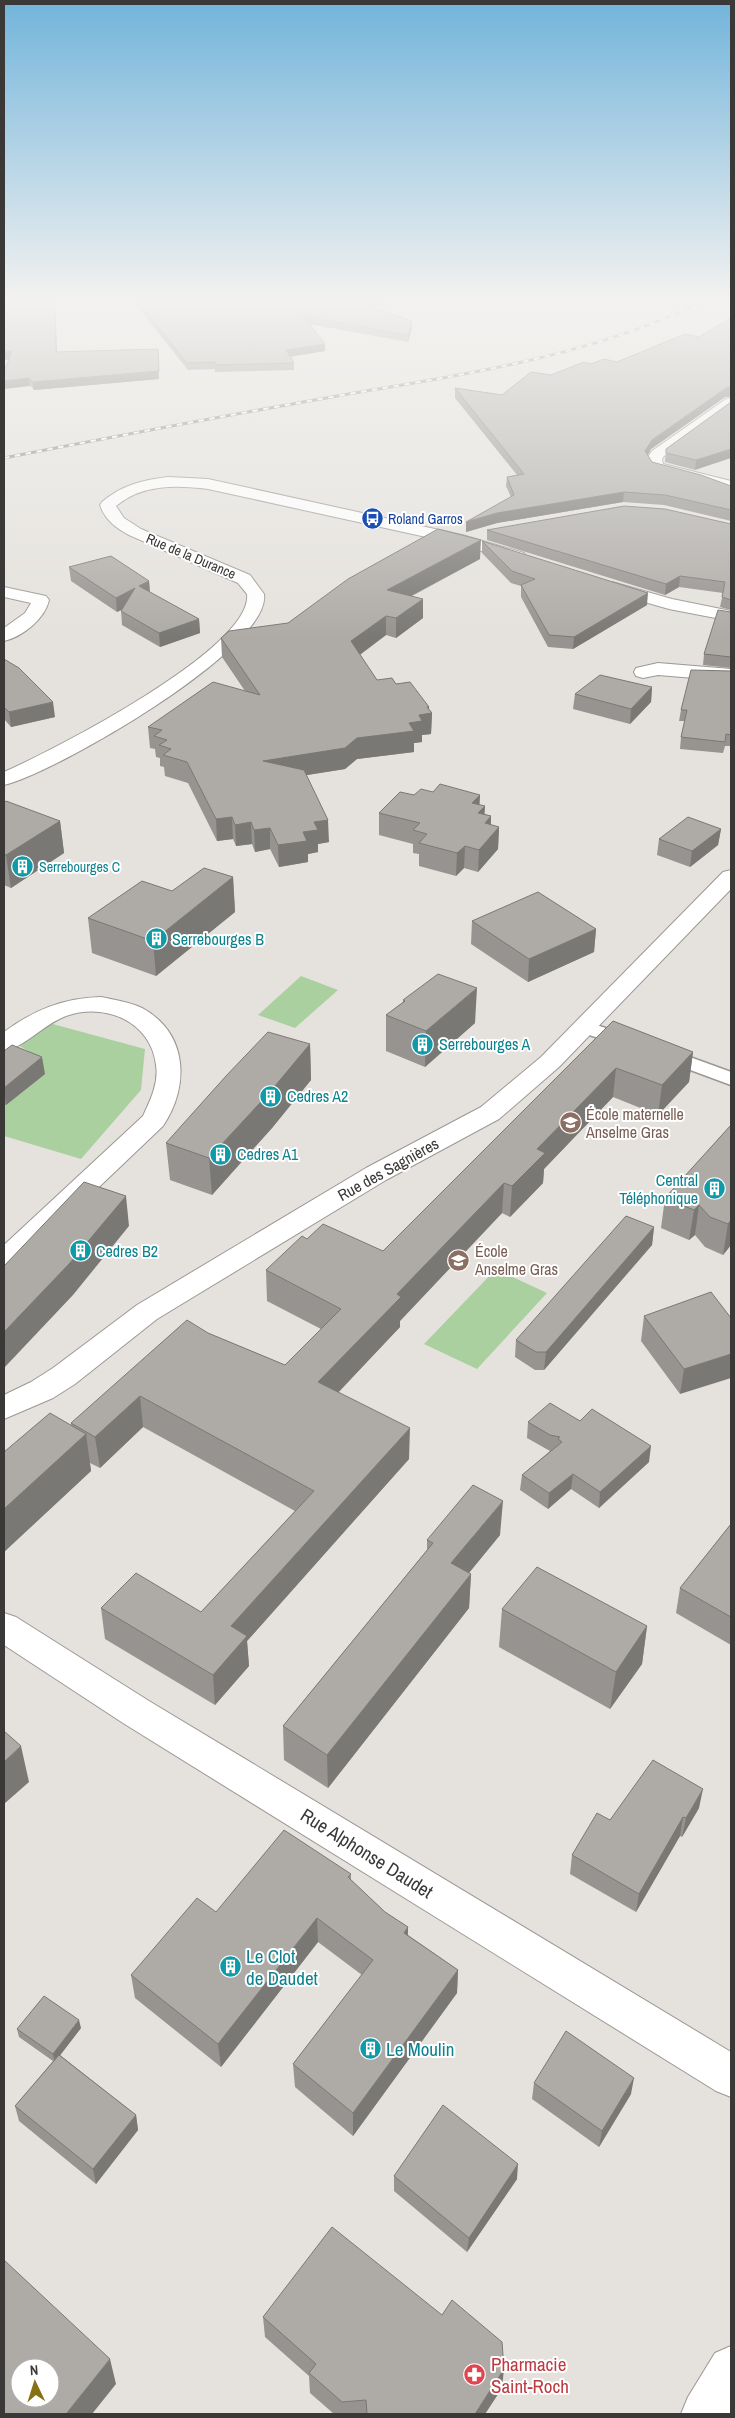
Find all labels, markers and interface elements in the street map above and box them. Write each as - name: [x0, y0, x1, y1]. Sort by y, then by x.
- bus stop icon: Roland Garros: [360, 507, 384, 531]
- place label: Roland Garros: [388, 510, 463, 528]
- street label: Rue de la Durance: [143, 529, 239, 583]
- building icon: Serrebourges C: [11, 855, 35, 879]
- place label: Serrebourges C: [39, 858, 120, 876]
- building icon: Serrebourges B: [144, 927, 168, 951]
- place label: Serrebourges B: [172, 928, 264, 950]
- building icon: Serrebourges A: [411, 1032, 435, 1056]
- place label: Serrebourges A: [439, 1033, 530, 1055]
- building icon: Cedres A2: [259, 1084, 283, 1108]
- place label: Cedres A2: [287, 1085, 348, 1107]
- place label: École maternelle Anselme Gras: [585, 1103, 684, 1143]
- school or university icon: École maternelle Anselme Gras: [558, 1111, 582, 1135]
- street label: Rue des Sagnières: [334, 1132, 442, 1206]
- building icon: Cedres A1: [209, 1142, 233, 1166]
- place label: Cedres A1: [237, 1143, 299, 1165]
- place label: Central Téléphonique: [619, 1169, 698, 1209]
- building icon: Central Téléphonique: [702, 1177, 726, 1201]
- building icon: Cedres B2: [68, 1239, 92, 1263]
- place label: Cedres B2: [96, 1240, 158, 1262]
- place label: École Anselme Gras: [474, 1240, 558, 1280]
- school or university icon: École Anselme Gras: [447, 1248, 471, 1272]
- street label: Rue Alphonse Daudet: [296, 1802, 439, 1905]
- place label: Le Clot de Daudet: [246, 1943, 319, 1991]
- building icon: Le Clot de Daudet: [218, 1955, 242, 1979]
- place label: Le Moulin: [386, 2036, 454, 2062]
- building icon: Le Moulin: [358, 2037, 382, 2061]
- place label: Pharmacie Saint-Roch: [491, 2351, 569, 2399]
- north arrow: [10, 2358, 60, 2408]
- text: N: [29, 2361, 39, 2379]
- pharmacy icon: Pharmacie Saint-Roch: [463, 2363, 487, 2387]

